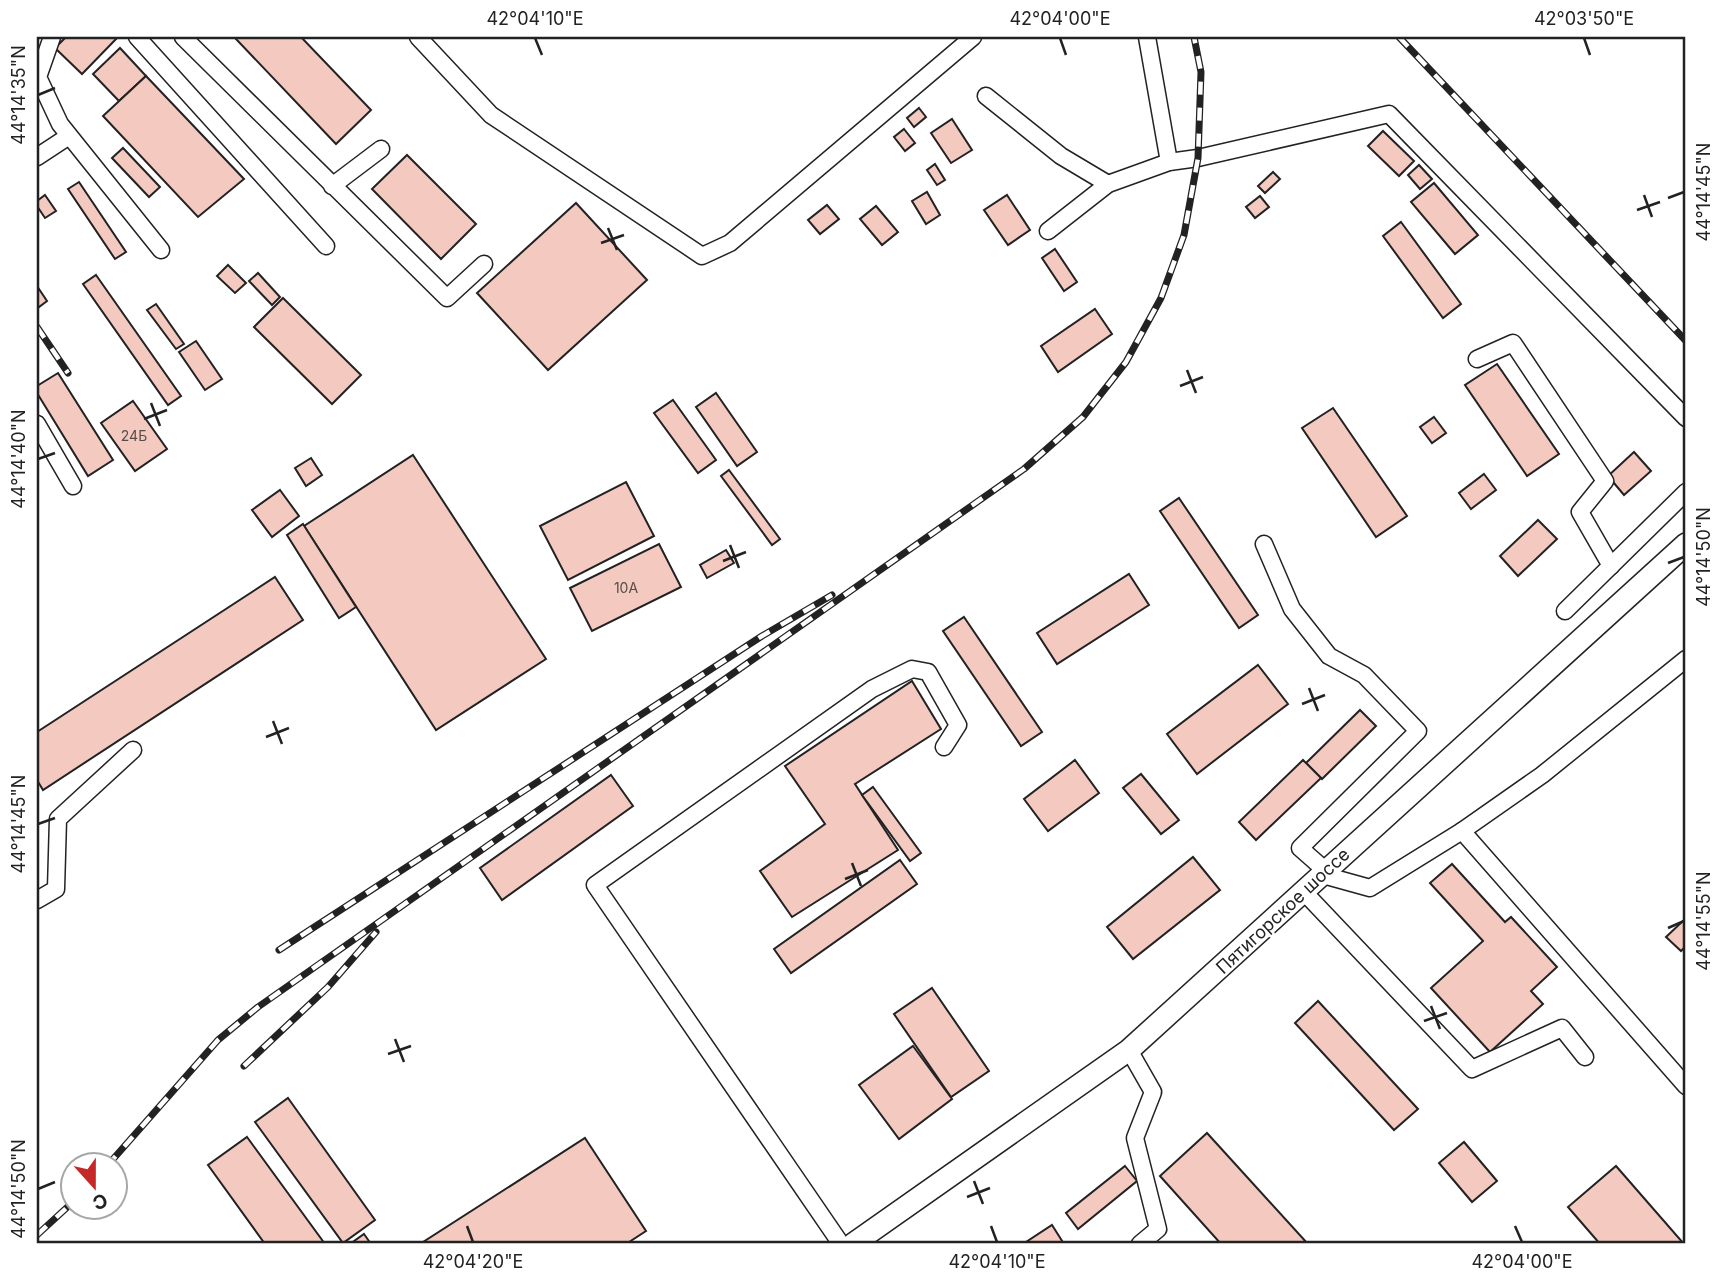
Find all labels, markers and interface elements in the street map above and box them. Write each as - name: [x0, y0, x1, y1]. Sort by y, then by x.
- text: 42°04'10"E: [486, 8, 584, 29]
- text: 42°04'00"E: [1009, 8, 1111, 29]
- text: 42°03'50"E: [1534, 8, 1634, 29]
- text: 44°14'35"N: [8, 45, 29, 145]
- text: 44°14'45"N: [1693, 143, 1714, 241]
- text: 44°14'40"N: [8, 409, 29, 509]
- house number: 24Б: [121, 427, 147, 444]
- text: 44°14'50"N: [1693, 507, 1714, 607]
- house number: 10А: [614, 579, 638, 596]
- text: 44°14'45"N: [8, 775, 29, 873]
- street label: Пятигорское шоссе: [1212, 843, 1354, 978]
- text: 44°14'55"N: [1693, 871, 1714, 971]
- text: 44°14'50"N: [8, 1139, 29, 1239]
- north arrow: [60, 1152, 130, 1222]
- text: С: [89, 1188, 111, 1215]
- text: 42°04'20"E: [423, 1251, 523, 1272]
- text: 42°04'10"E: [948, 1251, 1046, 1272]
- text: 42°04'00"E: [1471, 1251, 1573, 1272]

